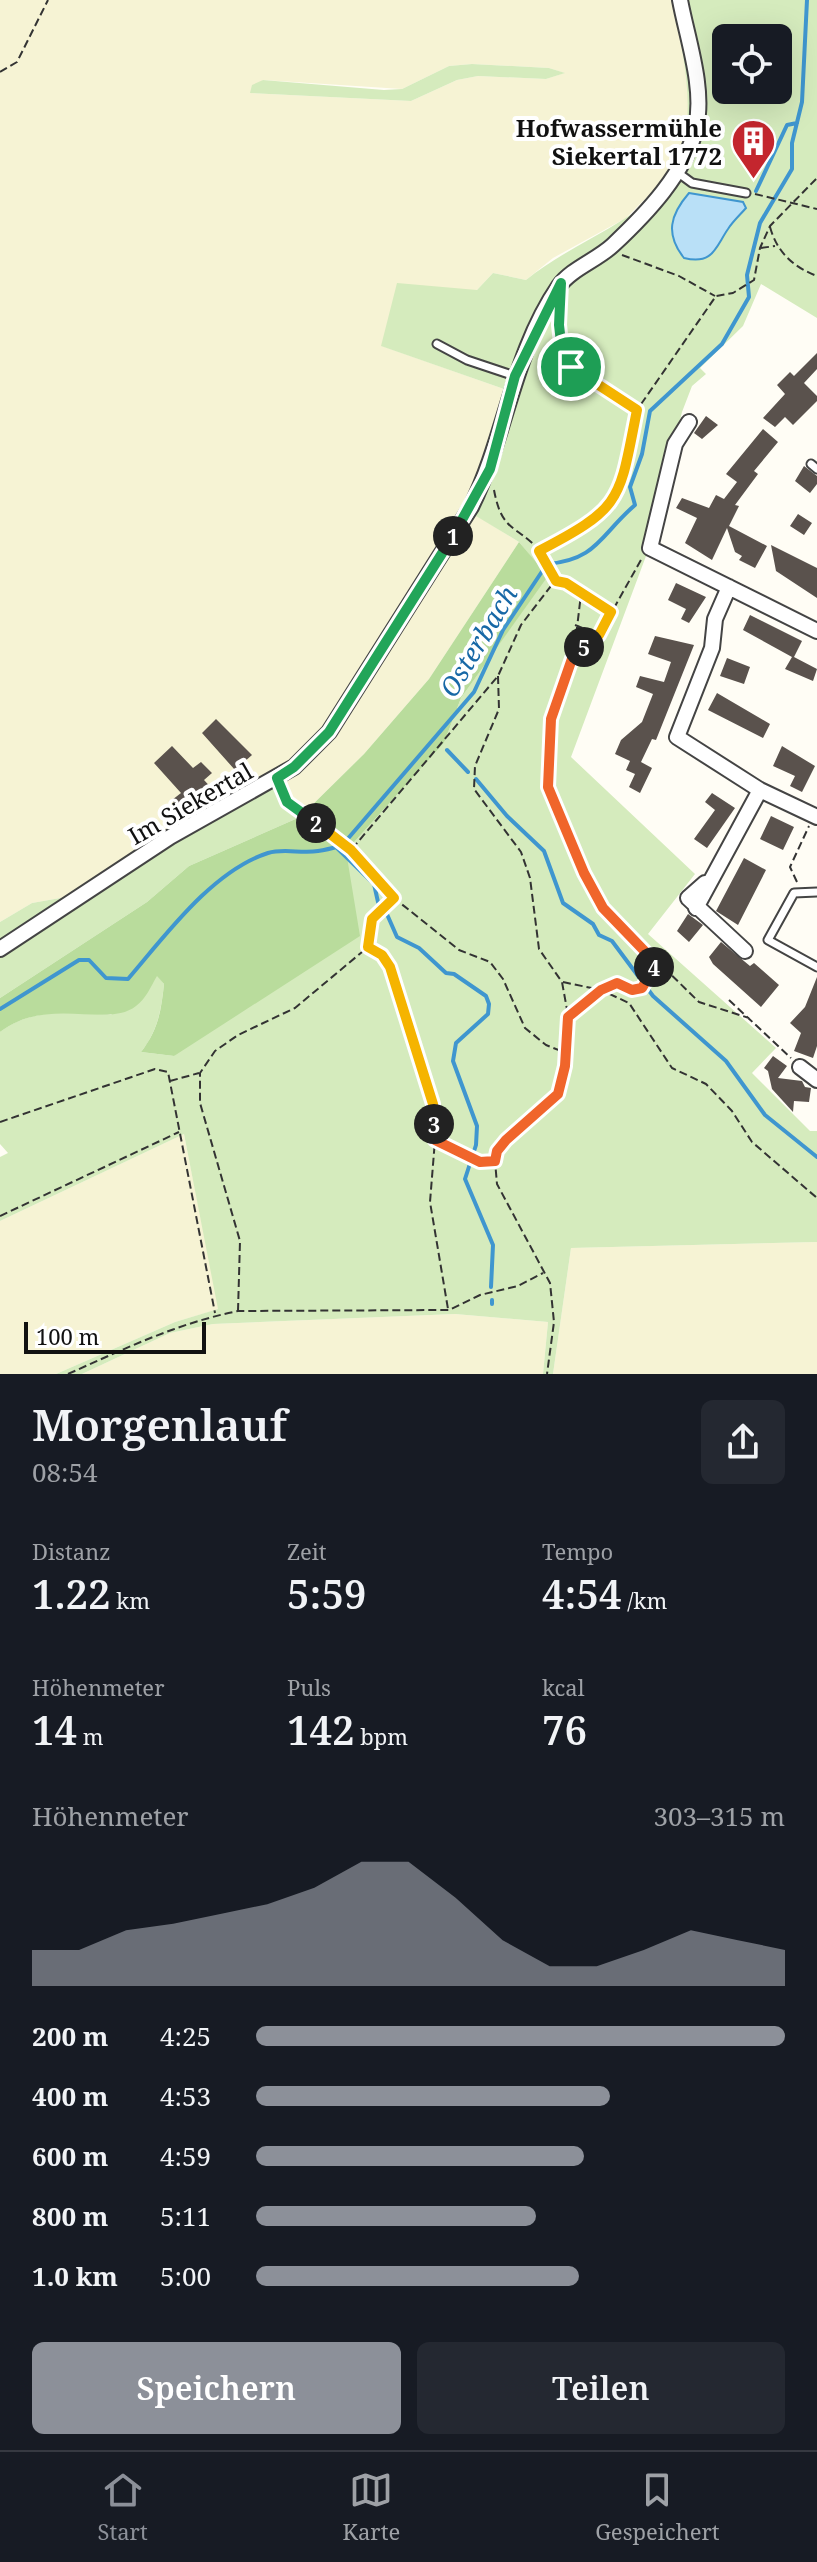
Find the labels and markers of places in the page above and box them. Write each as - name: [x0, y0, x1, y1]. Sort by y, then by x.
- place label: Hofwassermühle Siekertal 1772: [516, 111, 722, 172]
- building icon: Hofwassermühle Siekertal 1772: [729, 117, 777, 180]
- pin: [537, 333, 605, 401]
- pin: 1: [433, 516, 473, 556]
- pin: 5: [564, 627, 604, 667]
- pin: 2: [296, 803, 336, 843]
- pin: 4: [634, 947, 674, 987]
- pin: 3: [414, 1104, 454, 1144]

